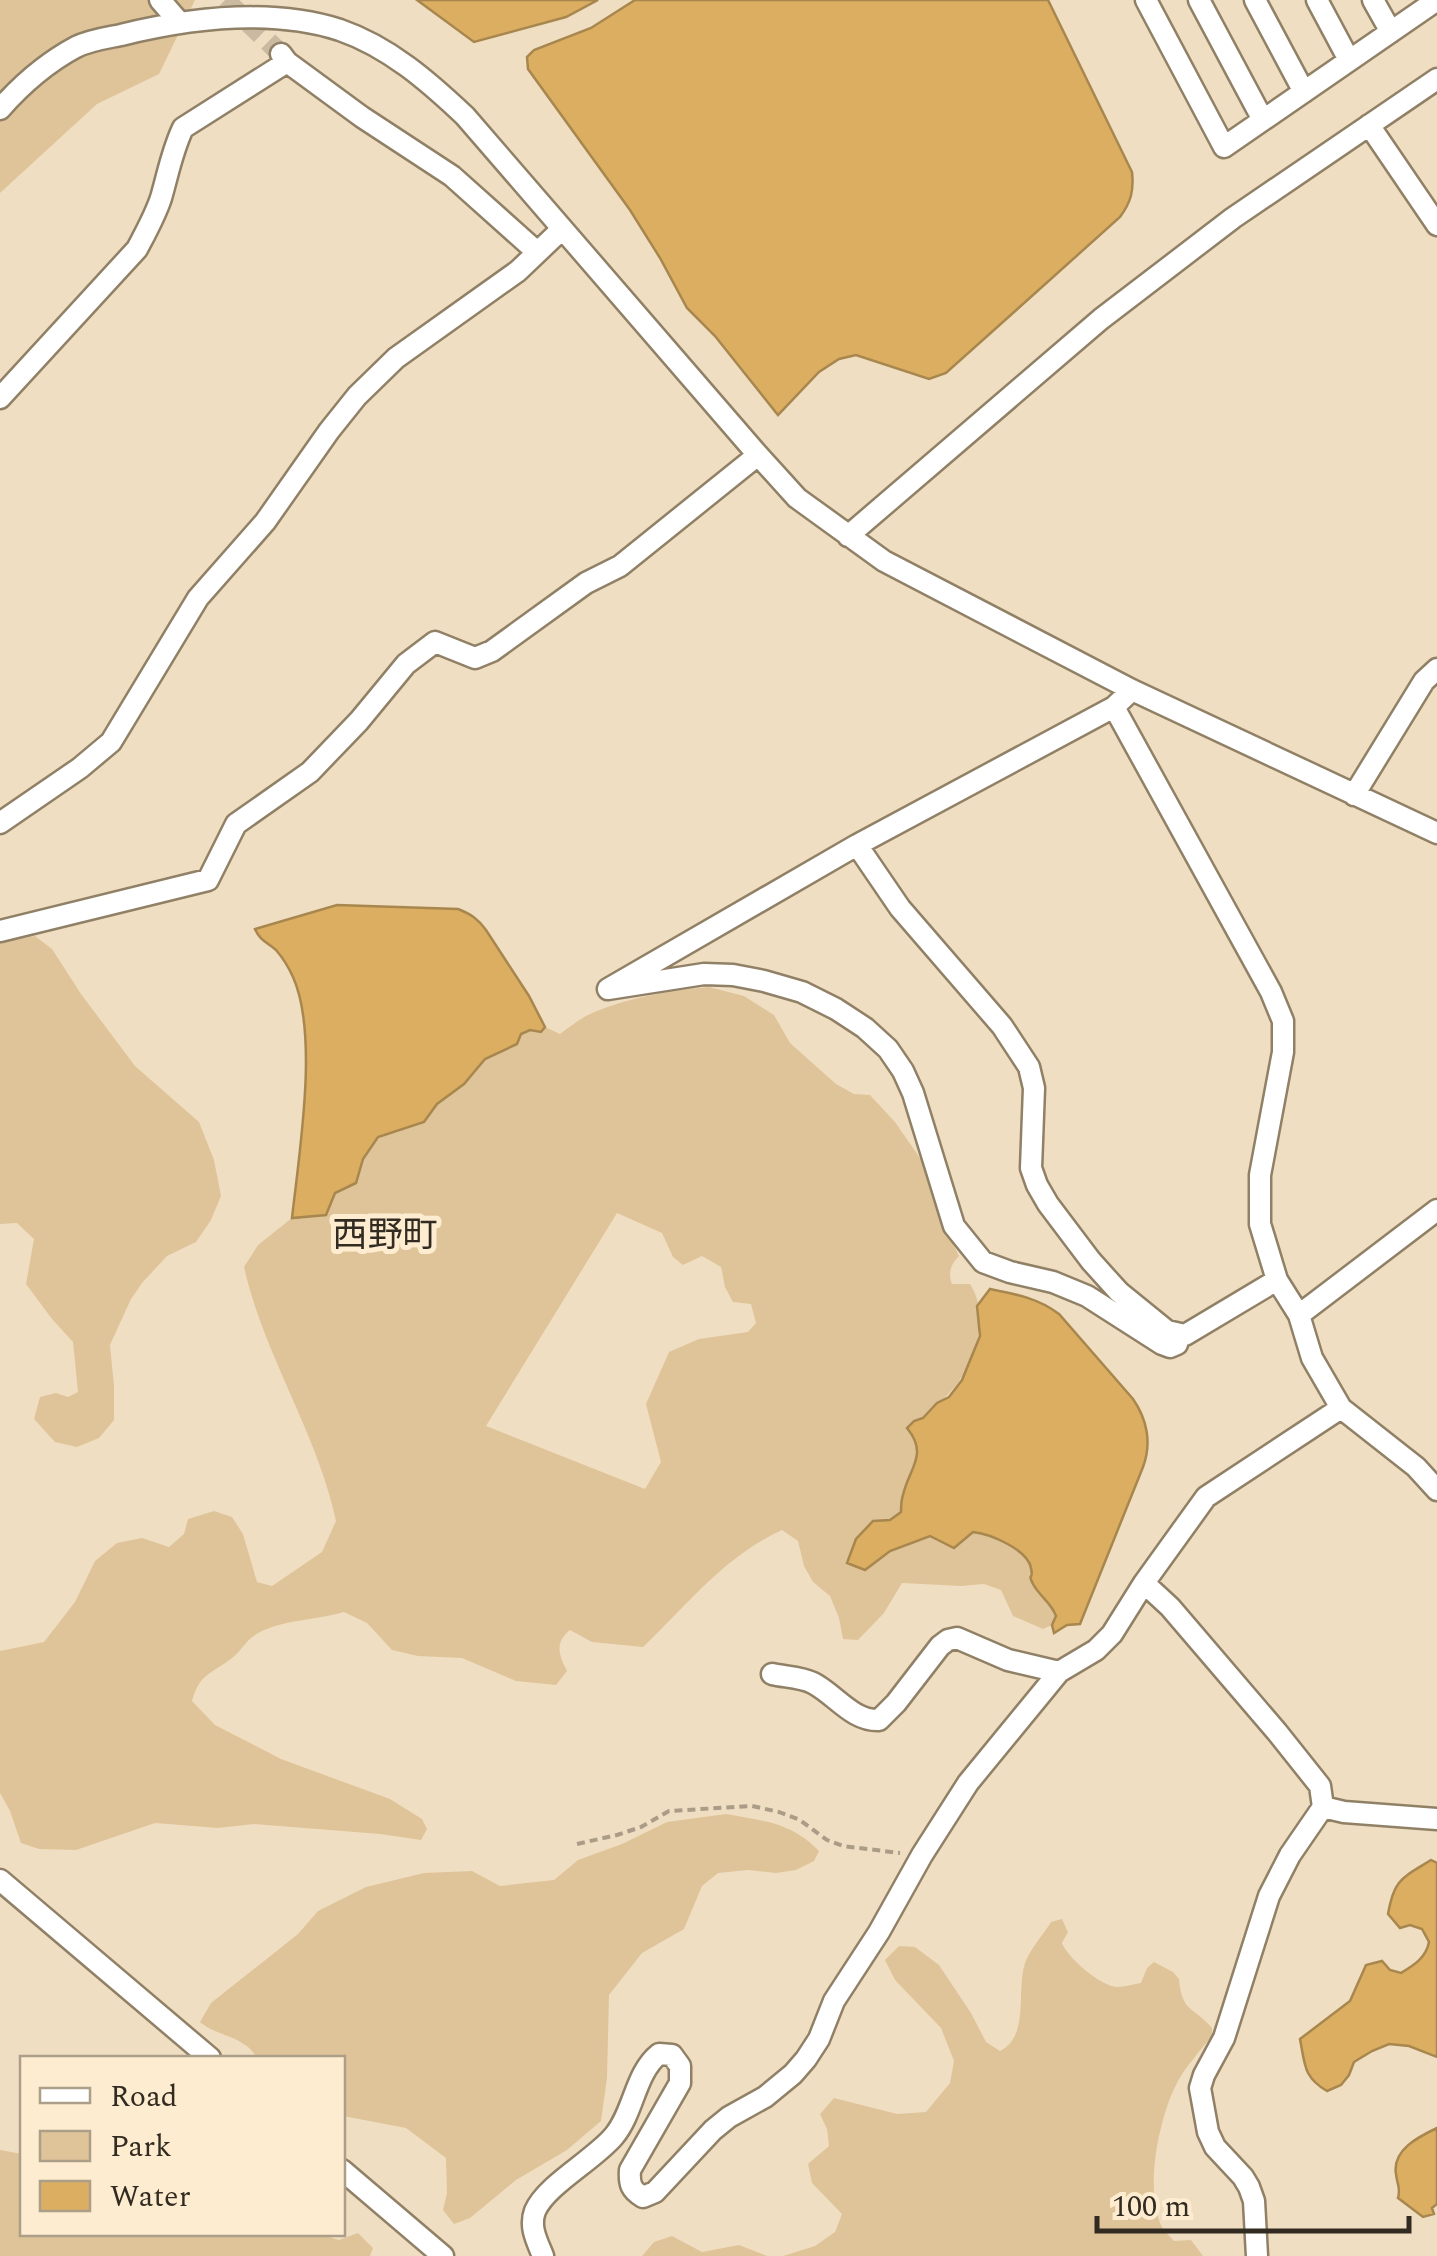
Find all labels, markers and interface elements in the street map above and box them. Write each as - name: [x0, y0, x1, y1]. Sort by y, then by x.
- district label: 西野町: [332, 1209, 438, 1262]
- legend: [20, 2056, 345, 2236]
- text: Road: [110, 2074, 178, 2120]
- text: Park: [110, 2124, 172, 2170]
- scale bar: [1097, 2171, 1410, 2233]
- text: Water: [110, 2174, 191, 2220]
- text: 100 m: [1112, 2184, 1190, 2230]

